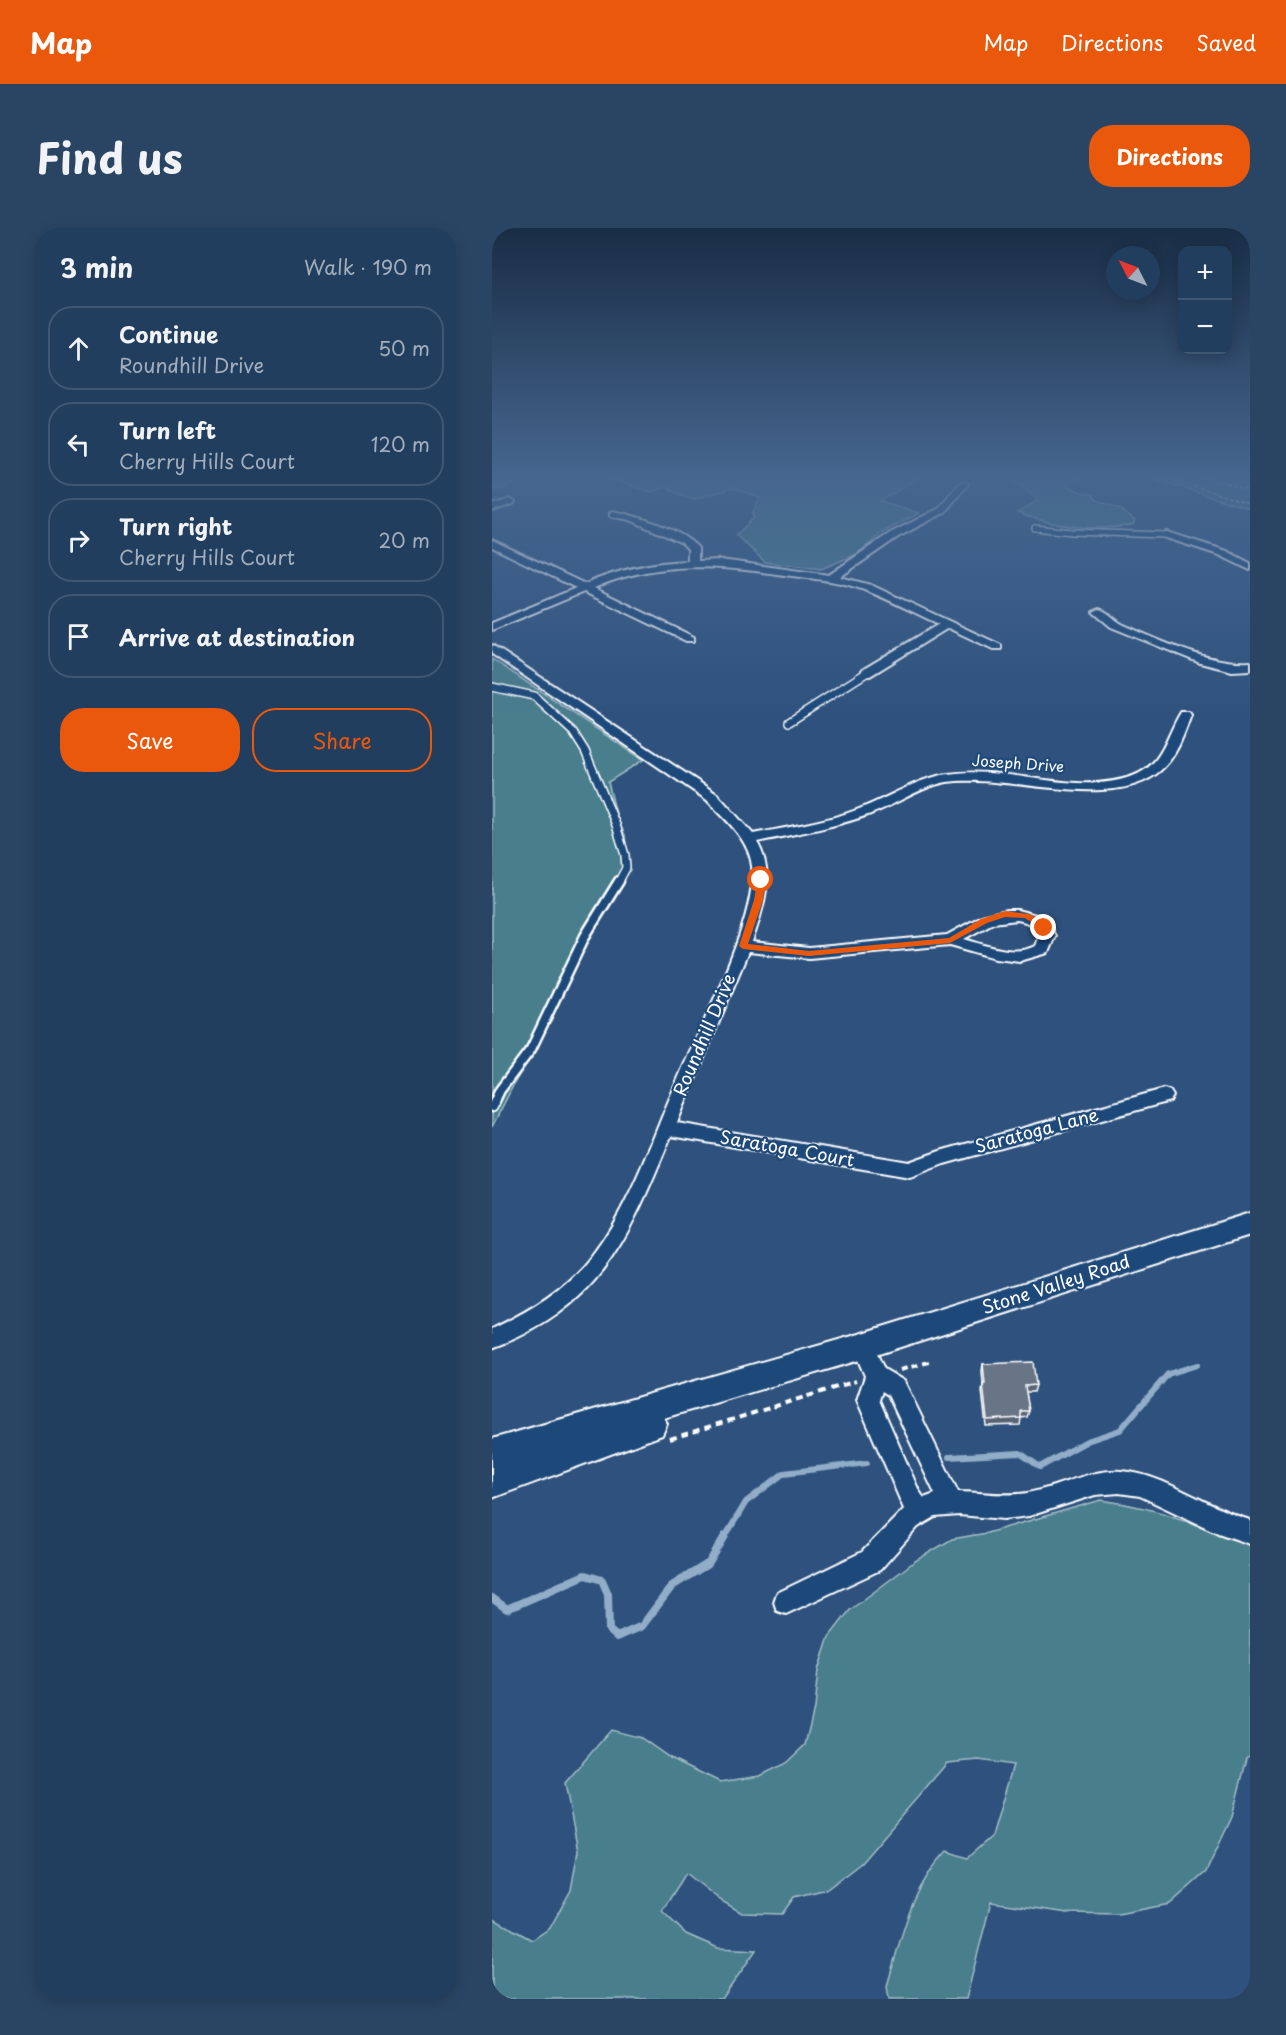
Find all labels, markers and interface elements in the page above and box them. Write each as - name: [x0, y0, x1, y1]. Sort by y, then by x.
- text: Map: [30, 21, 92, 64]
- text: Map: [983, 26, 1028, 58]
- text: Directions: [1061, 26, 1163, 58]
- text: Saved: [1196, 26, 1256, 58]
- text: Find us: [36, 125, 183, 188]
- button: Directions: [1089, 125, 1250, 187]
- north arrow: [1106, 246, 1160, 300]
- map controls: [1178, 246, 1232, 354]
- button: +: [1178, 246, 1232, 300]
- text: 3 min: [60, 248, 133, 287]
- text: Walk · 190 m: [304, 252, 432, 282]
- button: −: [1178, 300, 1232, 354]
- text: Continue: [119, 317, 218, 350]
- icon: ahead: [62, 332, 95, 365]
- text: 50 m: [378, 333, 430, 363]
- text: Roundhill Drive: [119, 350, 264, 380]
- text: Turn left: [119, 413, 216, 446]
- icon: left: [62, 428, 95, 461]
- text: 120 m: [371, 429, 430, 459]
- text: Cherry Hills Court: [119, 446, 295, 476]
- text: Turn right: [119, 509, 232, 542]
- icon: right: [62, 524, 95, 557]
- text: 20 m: [378, 525, 430, 555]
- text: Cherry Hills Court: [119, 542, 295, 572]
- icon: arrive: [62, 620, 95, 653]
- text: Arrive at destination: [119, 620, 355, 653]
- button: Save: [60, 708, 240, 772]
- button: Share: [252, 708, 432, 772]
- street label: Joseph Drive: [971, 748, 1065, 777]
- route start: [747, 866, 773, 892]
- route end: [1030, 914, 1056, 940]
- street label: Roundhill Drive: [666, 969, 742, 1100]
- street label: Saratoga Lane: [972, 1100, 1101, 1159]
- street label: Saratoga Court: [718, 1122, 857, 1173]
- street label: Stone Valley Road: [978, 1247, 1133, 1320]

